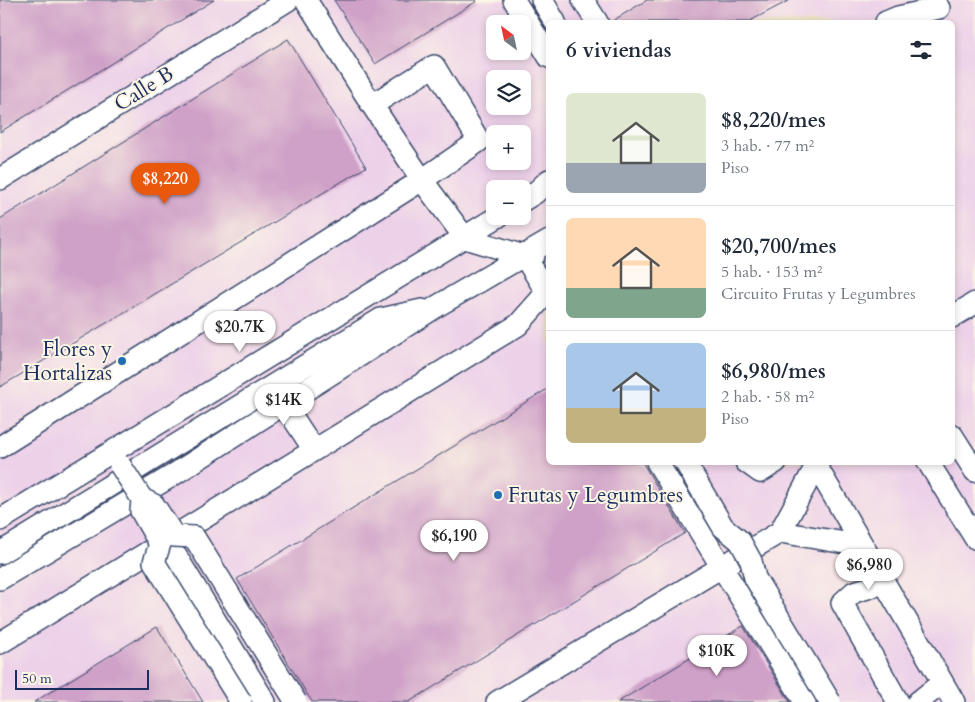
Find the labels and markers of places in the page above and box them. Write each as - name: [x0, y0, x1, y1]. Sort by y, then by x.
- pin: $8,220: [124, 162, 206, 205]
- pin: $20.7K: [199, 310, 281, 353]
- place label: Flores y Hortalizas: [23, 335, 112, 388]
- marker: Flores y Hortalizas: [116, 355, 128, 367]
- pin: $14K: [254, 384, 314, 426]
- place label: Frutas y Legumbres: [508, 481, 683, 510]
- marker: Frutas y Legumbres: [492, 489, 504, 501]
- pin: $6,190: [413, 520, 495, 562]
- pin: $6,980: [828, 548, 910, 591]
- pin: $10K: [687, 634, 747, 677]

